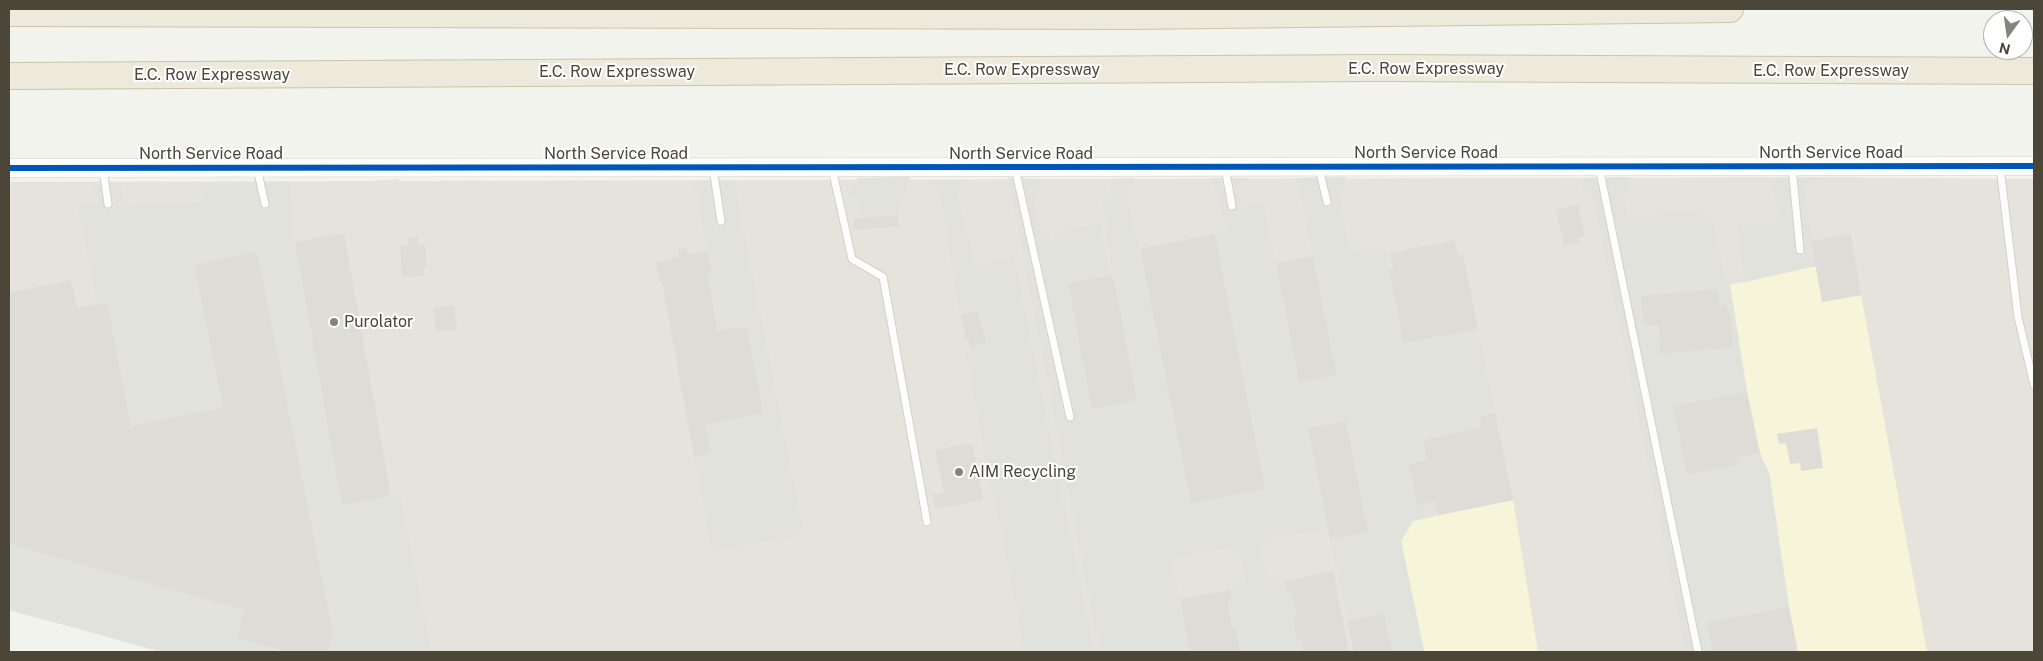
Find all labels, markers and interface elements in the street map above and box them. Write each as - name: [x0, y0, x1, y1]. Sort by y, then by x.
- north arrow: [1983, 10, 2033, 60]
- text: N: [1997, 39, 2012, 58]
- street label: E.C. Row Expressway: [1348, 59, 1504, 79]
- street label: E.C. Row Expressway: [944, 60, 1100, 80]
- street label: E.C. Row Expressway: [1753, 61, 1909, 81]
- street label: E.C. Row Expressway: [539, 62, 695, 82]
- street label: E.C. Row Expressway: [134, 65, 290, 85]
- street label: North Service Road: [1354, 143, 1498, 163]
- street label: North Service Road: [1759, 143, 1903, 163]
- street label: North Service Road: [139, 144, 283, 164]
- street label: North Service Road: [544, 144, 688, 164]
- street label: North Service Road: [949, 144, 1093, 164]
- place label: Purolator: [344, 312, 413, 332]
- marker: Purolator: [328, 316, 340, 328]
- place label: AIM Recycling: [969, 462, 1076, 482]
- marker: AIM Recycling: [953, 466, 965, 478]

